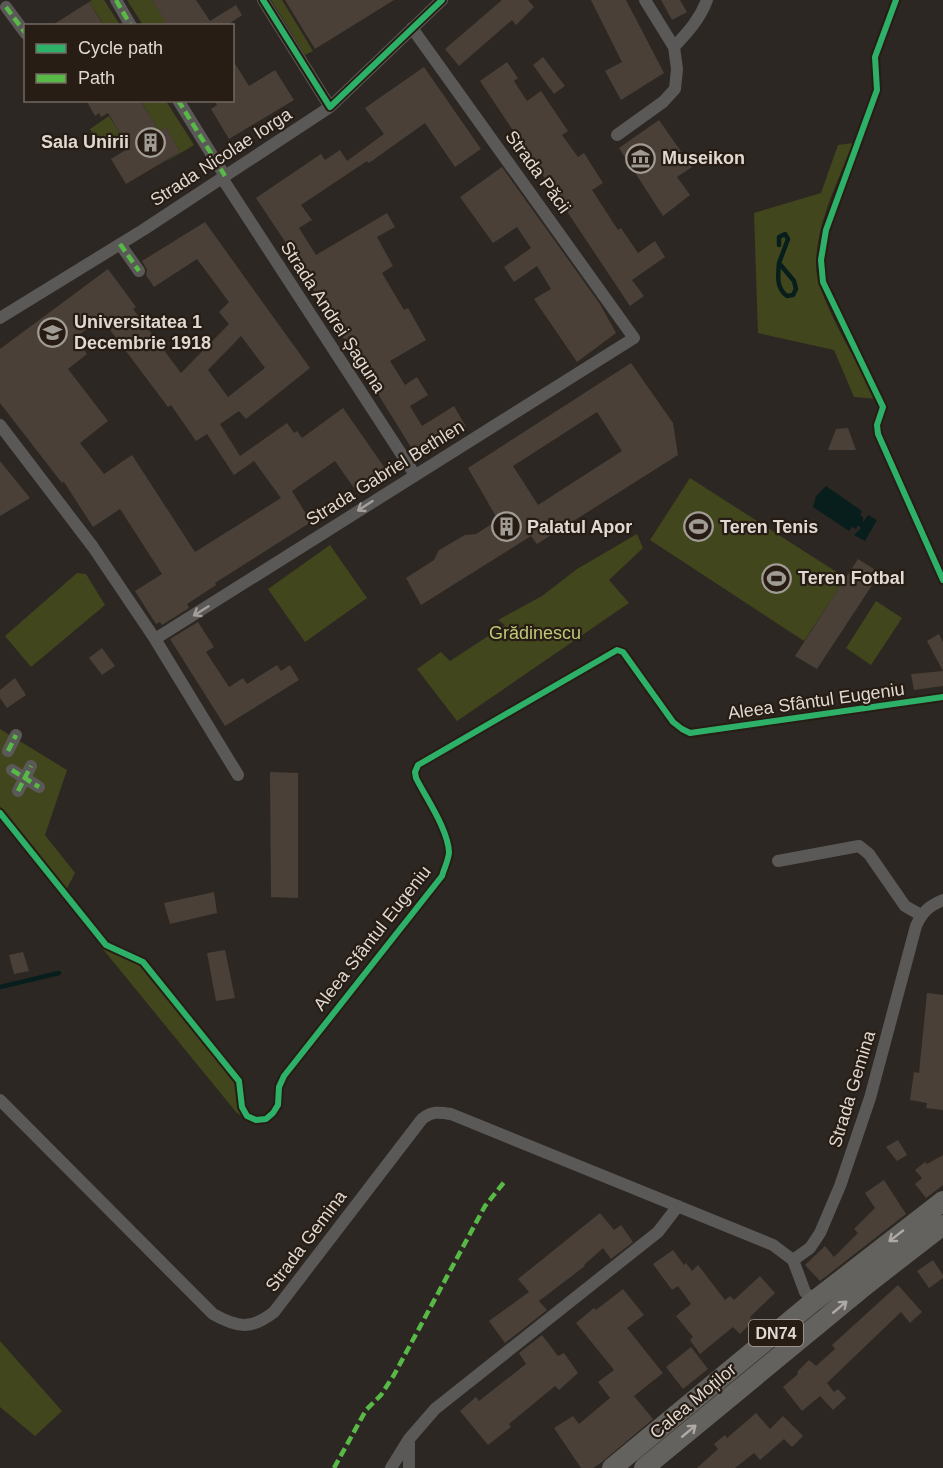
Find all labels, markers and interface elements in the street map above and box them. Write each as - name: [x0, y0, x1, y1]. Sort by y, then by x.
- legend: [24, 24, 234, 102]
- text: Cycle path: [78, 38, 163, 58]
- text: Path: [78, 68, 115, 88]
- street label: Strada Nicolae Iorga: [147, 103, 296, 210]
- building icon: Sala Unirii: [134, 126, 166, 158]
- street label: Strada Păcii: [501, 127, 575, 217]
- place label: Sala Unirii: [41, 132, 129, 152]
- museum icon: Museikon: [625, 142, 657, 174]
- place label: Museikon: [662, 148, 745, 168]
- street label: Strada Andrei Șaguna: [277, 238, 390, 397]
- place label: Universitatea 1 Decembrie 1918: [74, 312, 211, 353]
- school or university icon: Universitatea 1 Decembrie 1918: [37, 316, 69, 348]
- street label: Strada Gabriel Bethlen: [302, 416, 468, 530]
- one-way arrow: [357, 501, 374, 513]
- building icon: Palatul Apor: [490, 511, 522, 543]
- sports icon: Teren Tenis: [683, 511, 715, 543]
- place label: Palatul Apor: [527, 517, 632, 537]
- place label: Teren Tenis: [720, 517, 818, 537]
- sports icon: Teren Fotbal: [761, 562, 793, 594]
- place label: Teren Fotbal: [798, 568, 905, 588]
- one-way arrow: [193, 605, 210, 617]
- park label: Grădinescu: [489, 623, 581, 643]
- street label: Aleea Sfântul Eugeniu: [726, 679, 906, 723]
- street label: Aleea Sfântul Eugeniu: [309, 862, 435, 1014]
- street label: Strada Gemina: [825, 1027, 880, 1150]
- street label: Strada Gemina: [262, 1186, 351, 1295]
- one-way arrow: [888, 1230, 904, 1243]
- one-way arrow: [831, 1300, 847, 1313]
- road number: DN74: [749, 1320, 803, 1346]
- street label: Calea Moților: [646, 1359, 740, 1443]
- one-way arrow: [681, 1424, 697, 1437]

